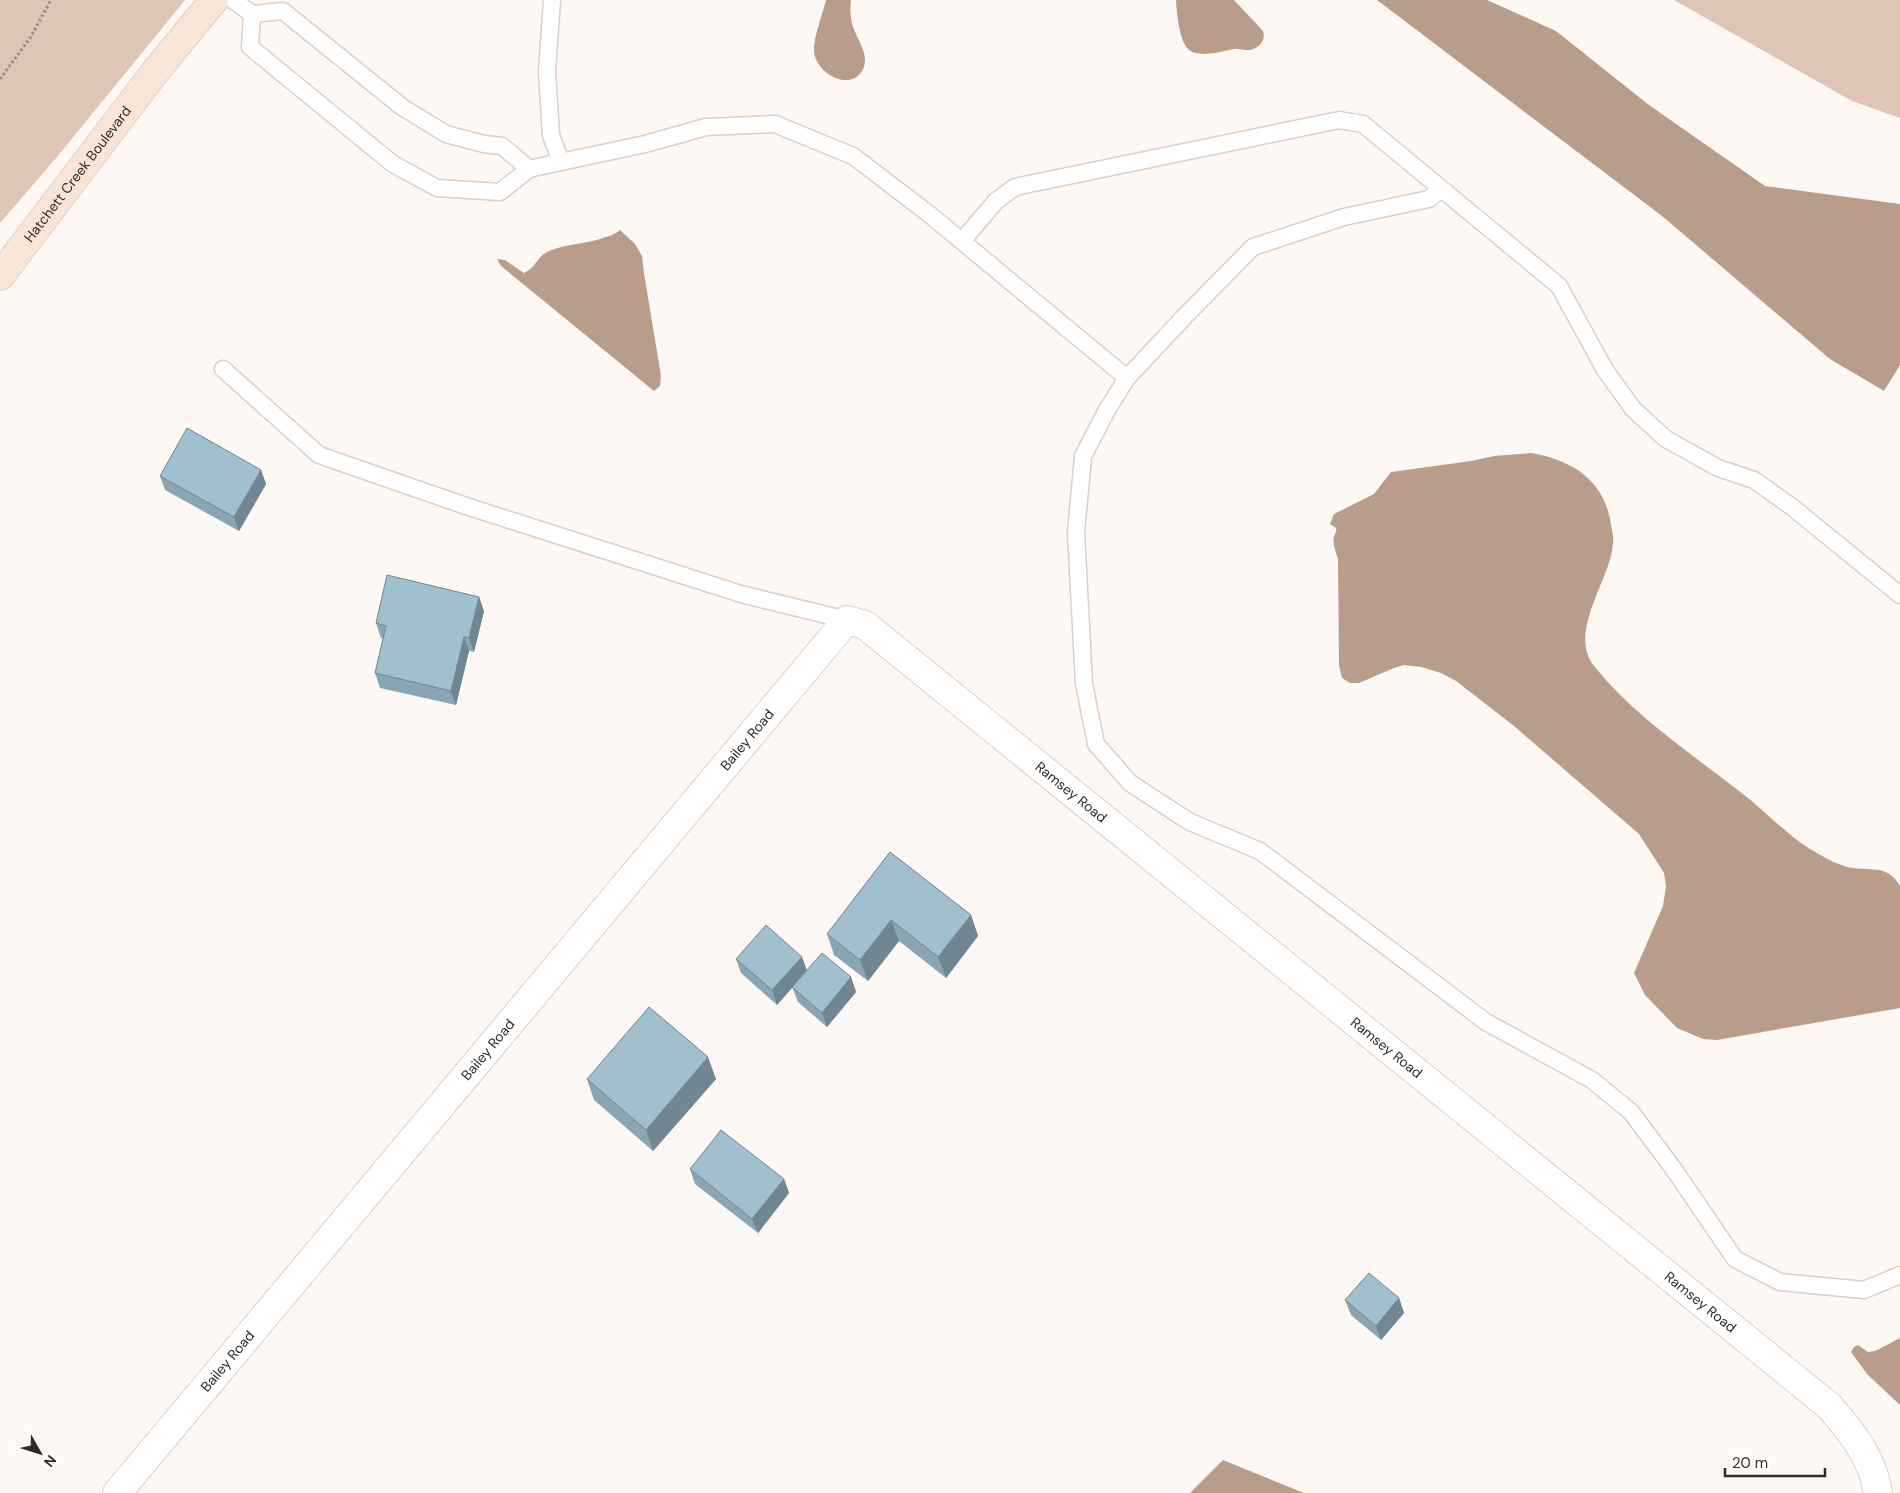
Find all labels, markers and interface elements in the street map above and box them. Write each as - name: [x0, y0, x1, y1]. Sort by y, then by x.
- street label: Hatchett Creek Boulevard: [20, 102, 135, 246]
- street label: Bailey Road: [716, 705, 778, 774]
- street label: Ramsey Road: [1032, 758, 1111, 826]
- street label: Ramsey Road: [1347, 1013, 1426, 1082]
- street label: Bailey Road: [457, 1015, 519, 1084]
- street label: Ramsey Road: [1661, 1268, 1740, 1336]
- street label: Bailey Road: [197, 1327, 258, 1395]
- north arrow: [15, 1428, 65, 1478]
- scale bar: [1725, 1446, 1825, 1478]
- text: N: [40, 1452, 60, 1471]
- text: 20 m: [1732, 1453, 1768, 1473]

